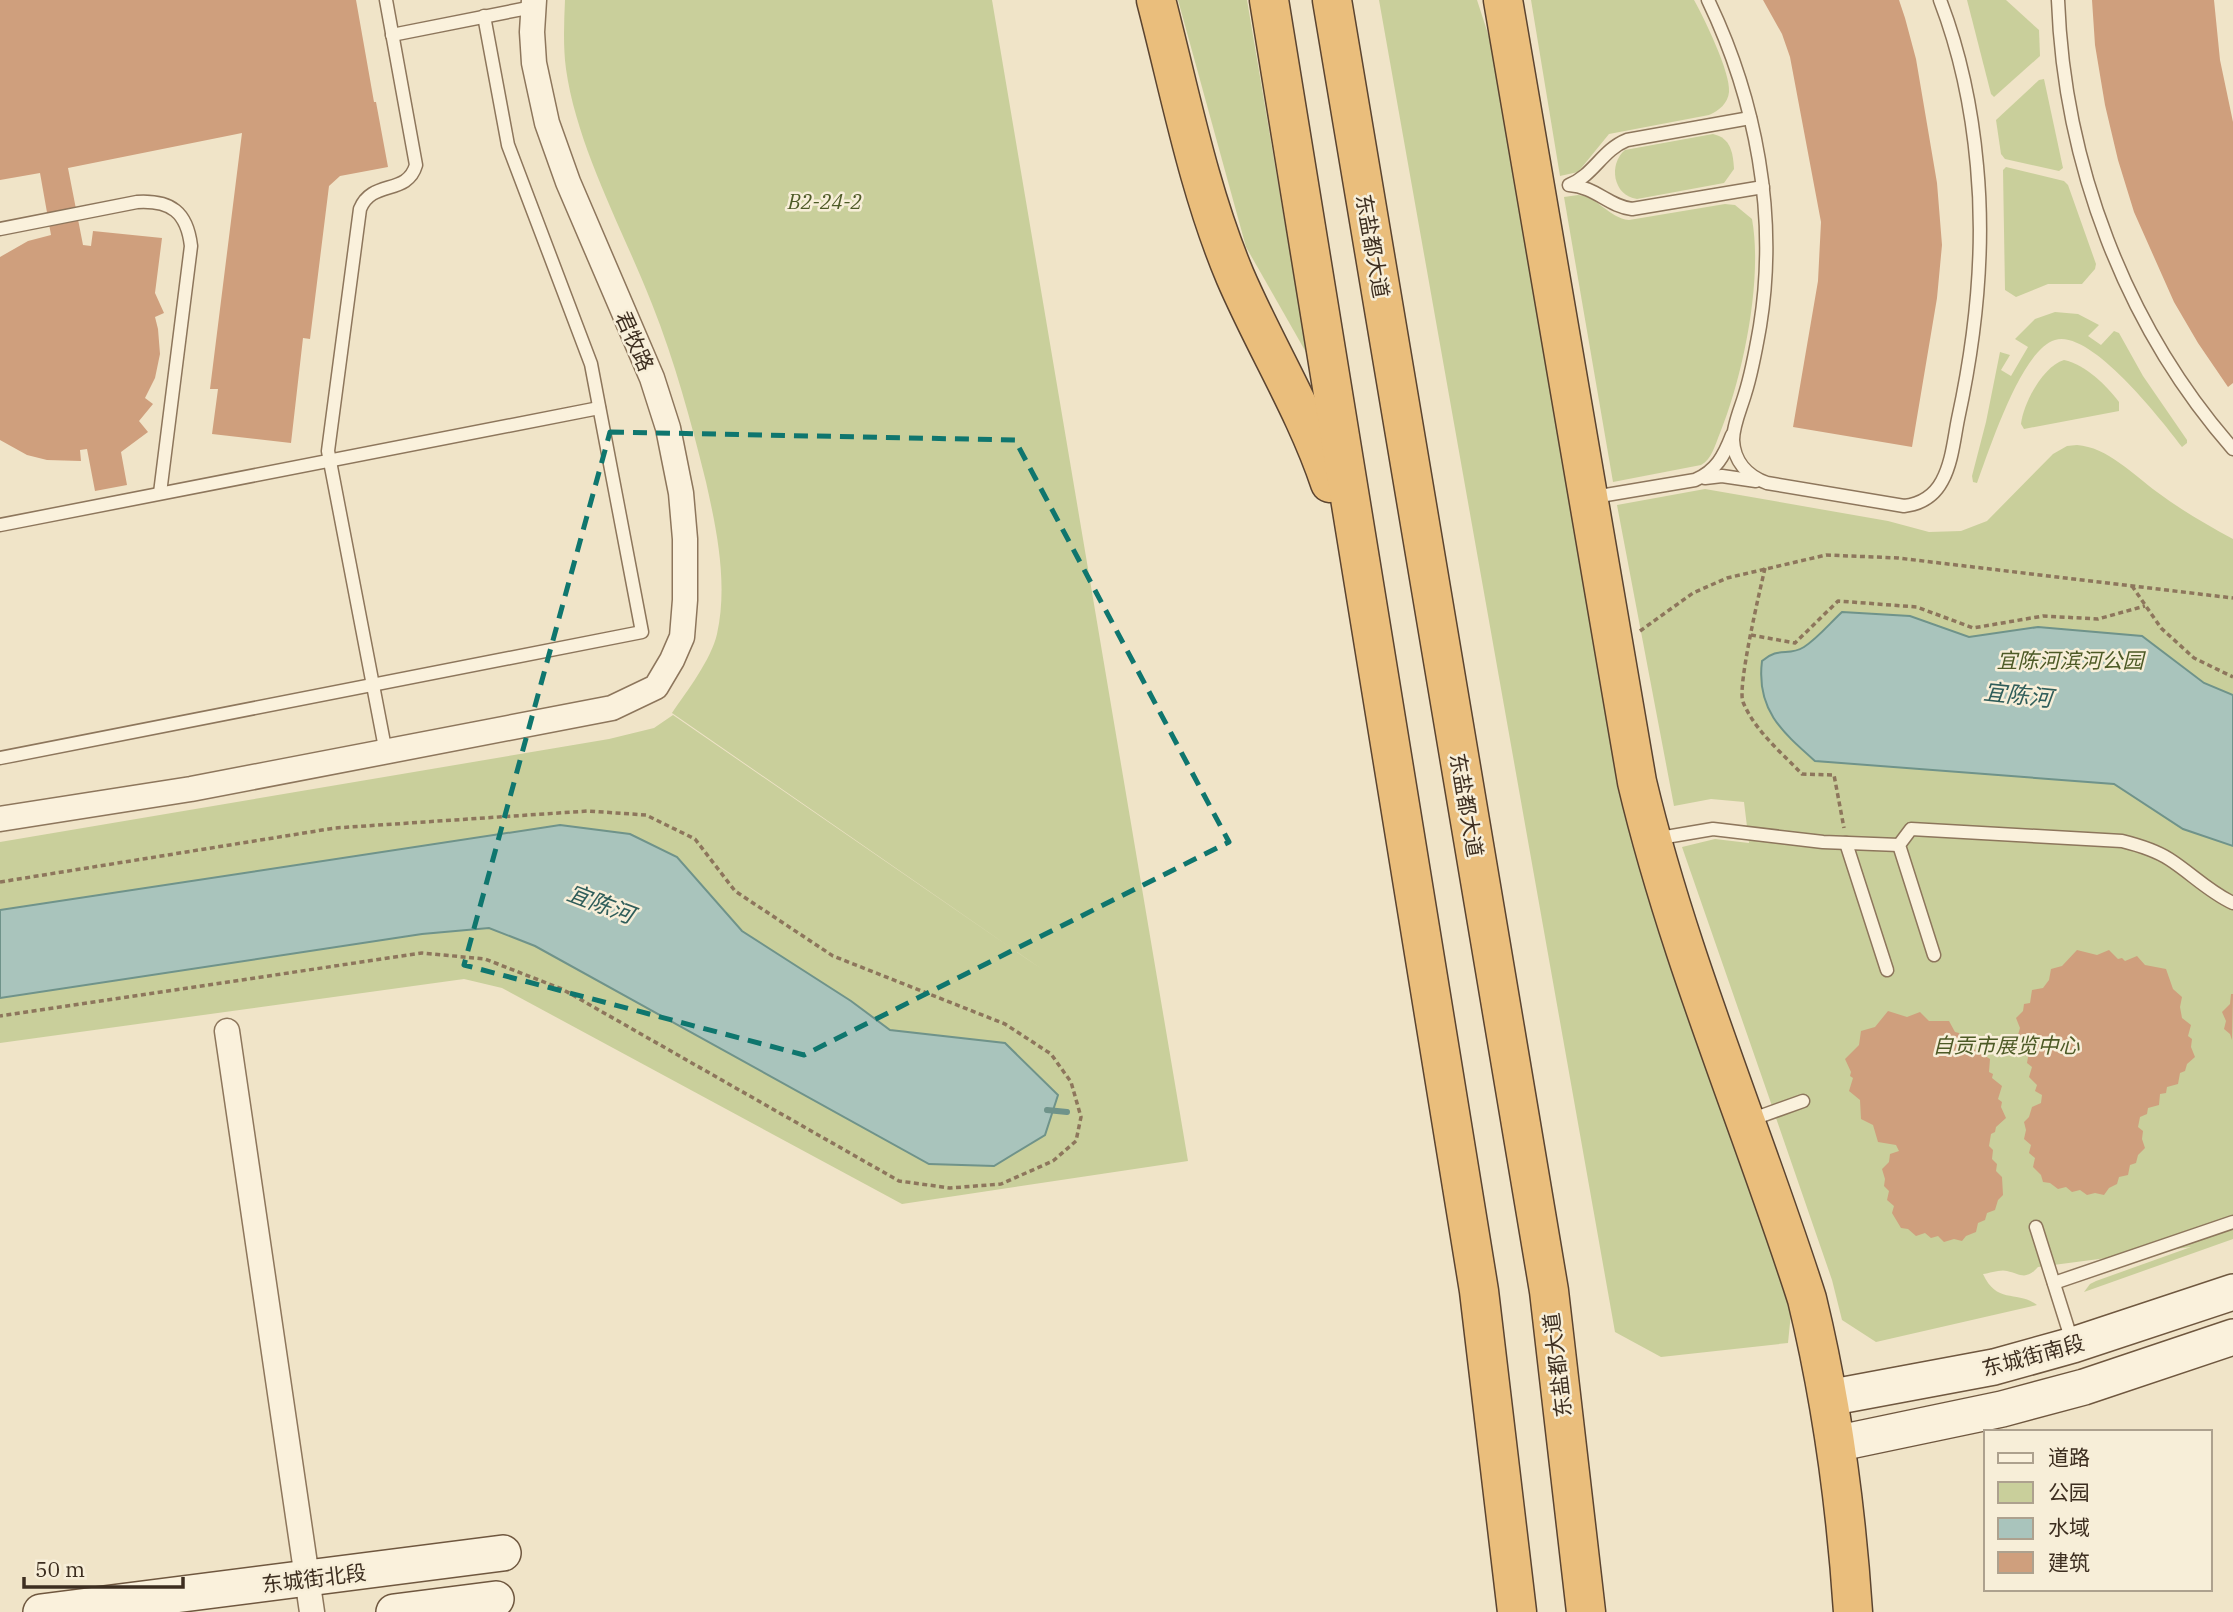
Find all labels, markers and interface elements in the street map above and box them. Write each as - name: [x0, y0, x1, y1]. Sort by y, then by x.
- park label: B2-24-2: [787, 187, 862, 215]
- street label: 东盐都大道: [1350, 192, 1396, 300]
- street label: 君牧路: [609, 307, 661, 375]
- park label: 宜陈河滨河公园: [1997, 646, 2146, 674]
- water label: 宜陈河: [1982, 675, 2058, 713]
- street label: 东盐都大道: [1444, 751, 1490, 859]
- water label: 宜陈河: [563, 877, 642, 931]
- park label: 自贡市展览中心: [1933, 1031, 2080, 1059]
- street label: 东盐都大道: [1537, 1311, 1577, 1419]
- street label: 东城街南段: [1979, 1328, 2087, 1382]
- legend: [1984, 1430, 2212, 1591]
- text: 道路: [2048, 1443, 2090, 1471]
- text: 公园: [2048, 1478, 2090, 1506]
- text: 水域: [2048, 1513, 2090, 1541]
- scale bar: [24, 1546, 184, 1590]
- text: 建筑: [2048, 1548, 2090, 1576]
- text: 50 m: [35, 1555, 85, 1583]
- street label: 东城街北段: [260, 1558, 368, 1598]

